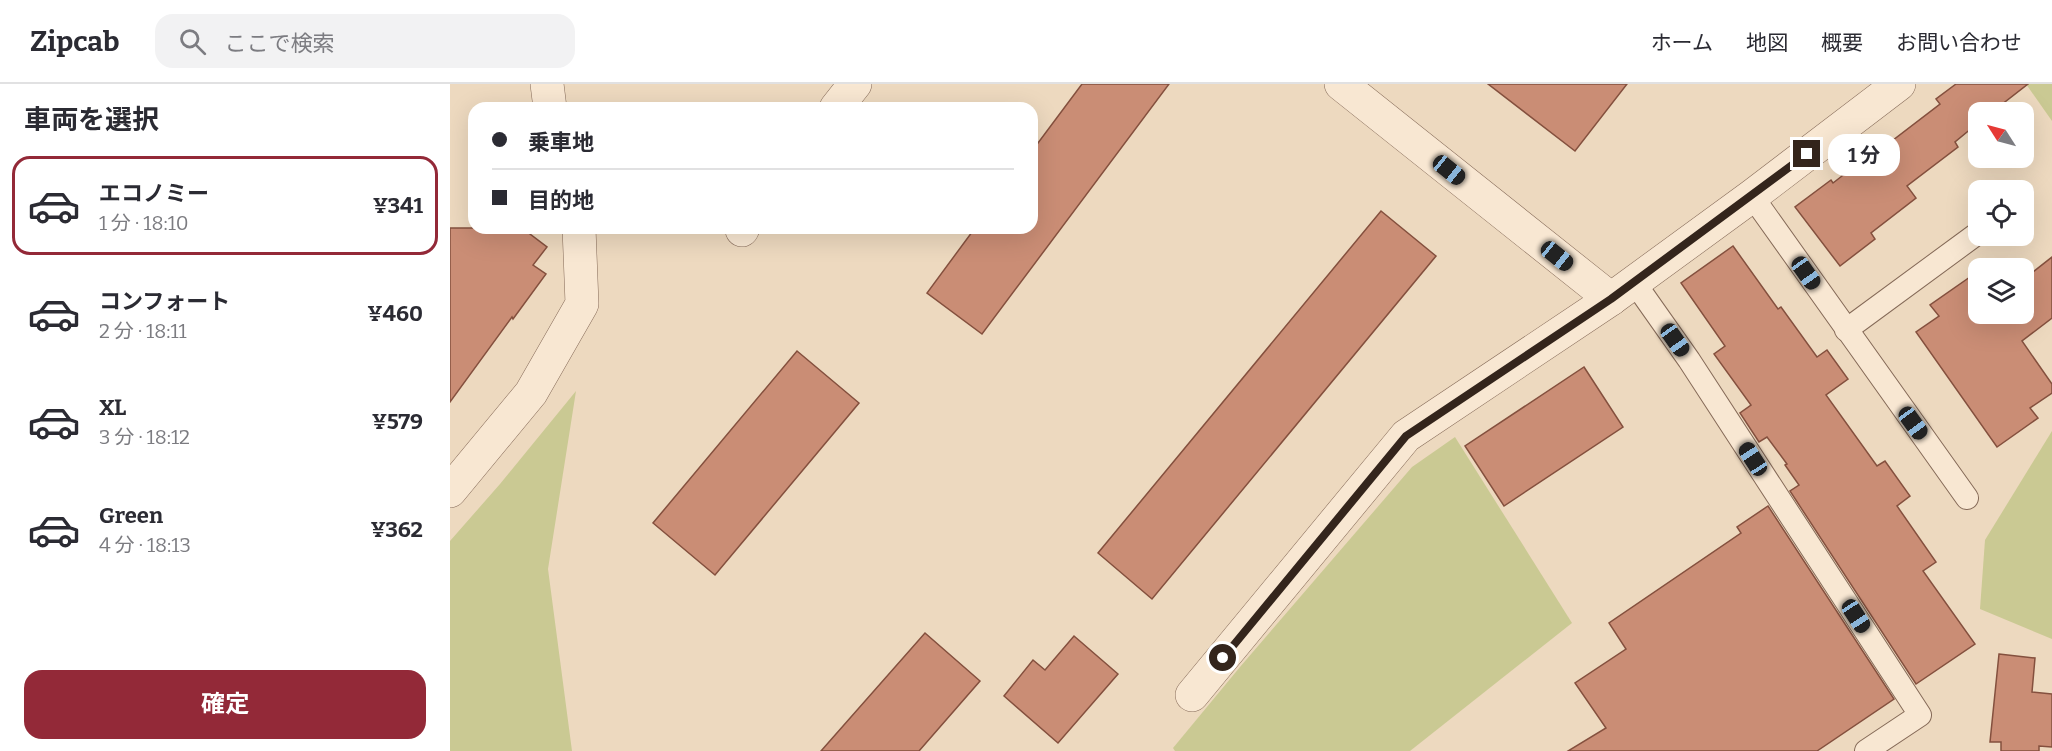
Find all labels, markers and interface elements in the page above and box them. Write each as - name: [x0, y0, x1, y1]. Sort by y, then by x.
- search box: [155, 14, 575, 68]
- text: Zipcab: [30, 25, 119, 58]
- icon: search: [176, 25, 209, 58]
- text: ここで検索: [224, 30, 334, 57]
- text: ホーム: [1651, 30, 1713, 56]
- text: 地図: [1746, 30, 1788, 56]
- text: 概要: [1821, 30, 1863, 56]
- text: お問い合わせ: [1896, 30, 2022, 56]
- north arrow: [1968, 102, 2034, 168]
- map controls: [1968, 102, 2034, 324]
- text: 車両を選択: [24, 104, 159, 136]
- text: 乗車地: [528, 129, 594, 156]
- callout: 1 分: [1828, 133, 1900, 175]
- route end: [1793, 140, 1820, 167]
- text: 1 分: [1848, 143, 1880, 167]
- car: [1429, 152, 1469, 188]
- icon: car: [27, 179, 81, 233]
- text: エコノミー: [99, 180, 209, 207]
- button: locate: [1968, 180, 2034, 246]
- text: 目的地: [528, 187, 594, 214]
- text: ¥341: [373, 192, 423, 219]
- text: 1 分 · 18:10: [99, 211, 189, 235]
- car: [1537, 238, 1577, 274]
- car: [1788, 253, 1824, 293]
- button: layers: [1968, 258, 2034, 324]
- icon: car: [27, 287, 81, 341]
- text: コンフォート: [99, 288, 230, 315]
- text: ¥460: [367, 300, 423, 327]
- text: 2 分 · 18:11: [99, 319, 187, 343]
- car: [1657, 320, 1693, 360]
- text: XL: [99, 394, 126, 421]
- icon: car: [27, 395, 81, 449]
- car: [1895, 403, 1931, 443]
- text: ¥579: [372, 408, 423, 435]
- text: 3 分 · 18:12: [99, 425, 190, 449]
- car: [1736, 439, 1770, 479]
- text: Green: [99, 502, 163, 529]
- icon: car: [27, 503, 81, 557]
- text: ¥362: [370, 516, 423, 543]
- text: 4 分 · 18:13: [99, 533, 191, 557]
- car: [1839, 596, 1873, 636]
- route start: [1209, 644, 1236, 671]
- button: 確定: [24, 670, 426, 739]

